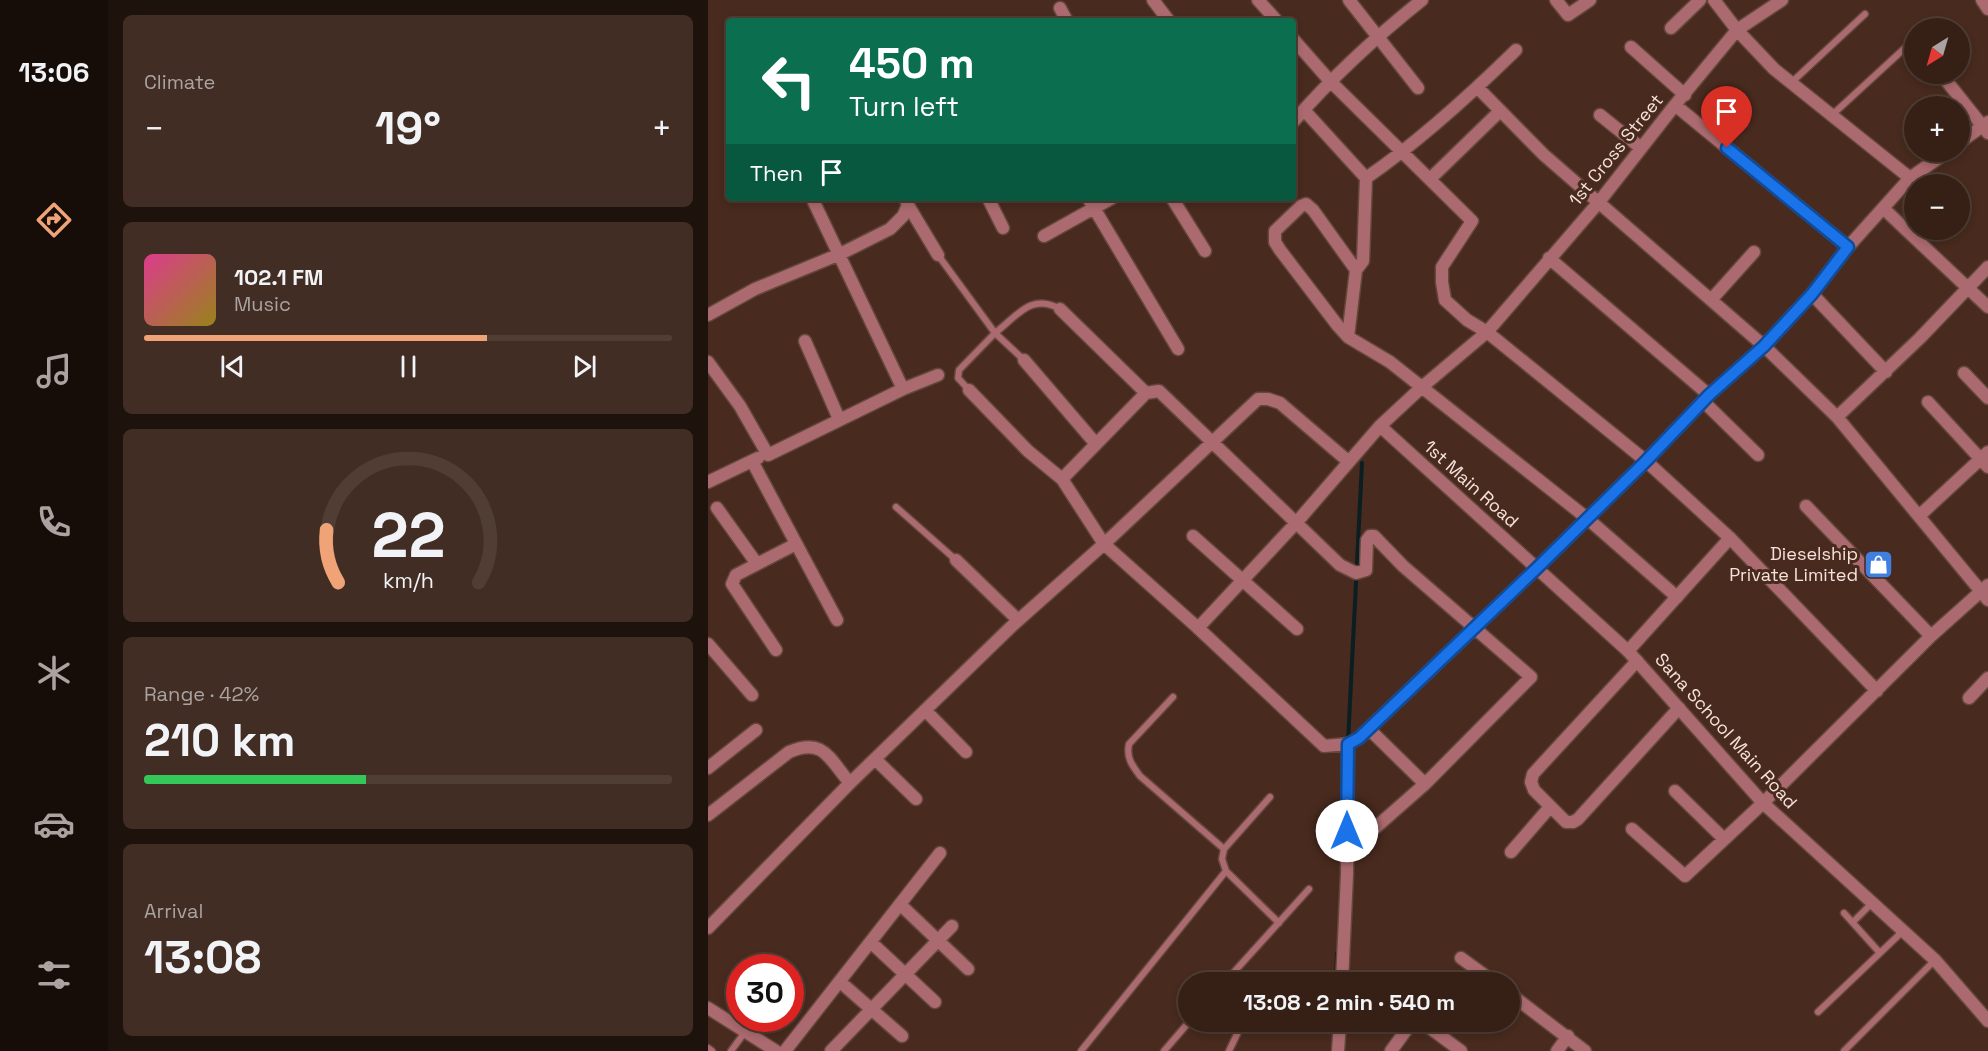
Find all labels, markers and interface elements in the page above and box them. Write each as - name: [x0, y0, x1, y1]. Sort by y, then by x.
- north arrow: [1904, 18, 1970, 84]
- map controls: [1904, 18, 1970, 240]
- text: 450 m: [849, 37, 975, 90]
- icon: left: [750, 42, 828, 120]
- text: 13:06: [19, 55, 89, 90]
- text: Climate: [144, 69, 215, 95]
- pin: [1701, 86, 1752, 148]
- text: Turn left: [849, 89, 959, 124]
- street label: 1st Cross Street: [1563, 89, 1668, 210]
- icon: arrive: [1710, 95, 1743, 128]
- button: +: [1904, 96, 1970, 162]
- text: 19°: [375, 100, 441, 157]
- text: −: [144, 108, 164, 150]
- text: +: [652, 108, 672, 150]
- icon: arrive: [815, 156, 848, 189]
- text: Then: [750, 159, 803, 187]
- button: −: [1904, 174, 1970, 240]
- icon: directions: [33, 199, 75, 241]
- text: 102.1 FM: [234, 263, 323, 291]
- text: Music: [234, 291, 291, 317]
- icon: music: [33, 350, 75, 392]
- icon: previous: [216, 350, 249, 383]
- icon: pause: [392, 350, 425, 383]
- icon: next: [568, 350, 601, 383]
- street label: 1st Main Road: [1419, 435, 1524, 532]
- text: 22: [371, 496, 445, 575]
- icon: phone: [33, 501, 75, 543]
- place label: Dieselship Private Limited: [1729, 542, 1858, 586]
- shop icon: Dieselship Private Limited: [1863, 548, 1895, 580]
- text: km/h: [382, 567, 434, 594]
- street label: Sana School Main Road: [1650, 648, 1802, 813]
- icon: climate: [33, 652, 75, 694]
- text: Range · 42%: [144, 681, 259, 707]
- text: 210 km: [144, 712, 295, 769]
- position arrow: [1315, 799, 1379, 863]
- icon: car: [33, 803, 75, 845]
- text: Arrival: [144, 898, 203, 924]
- text: 13:08: [144, 929, 261, 986]
- icon: filters: [33, 954, 75, 996]
- speed limit sign: 30: [726, 954, 804, 1032]
- text: 13:08 · 2 min · 540 m: [1243, 988, 1455, 1016]

